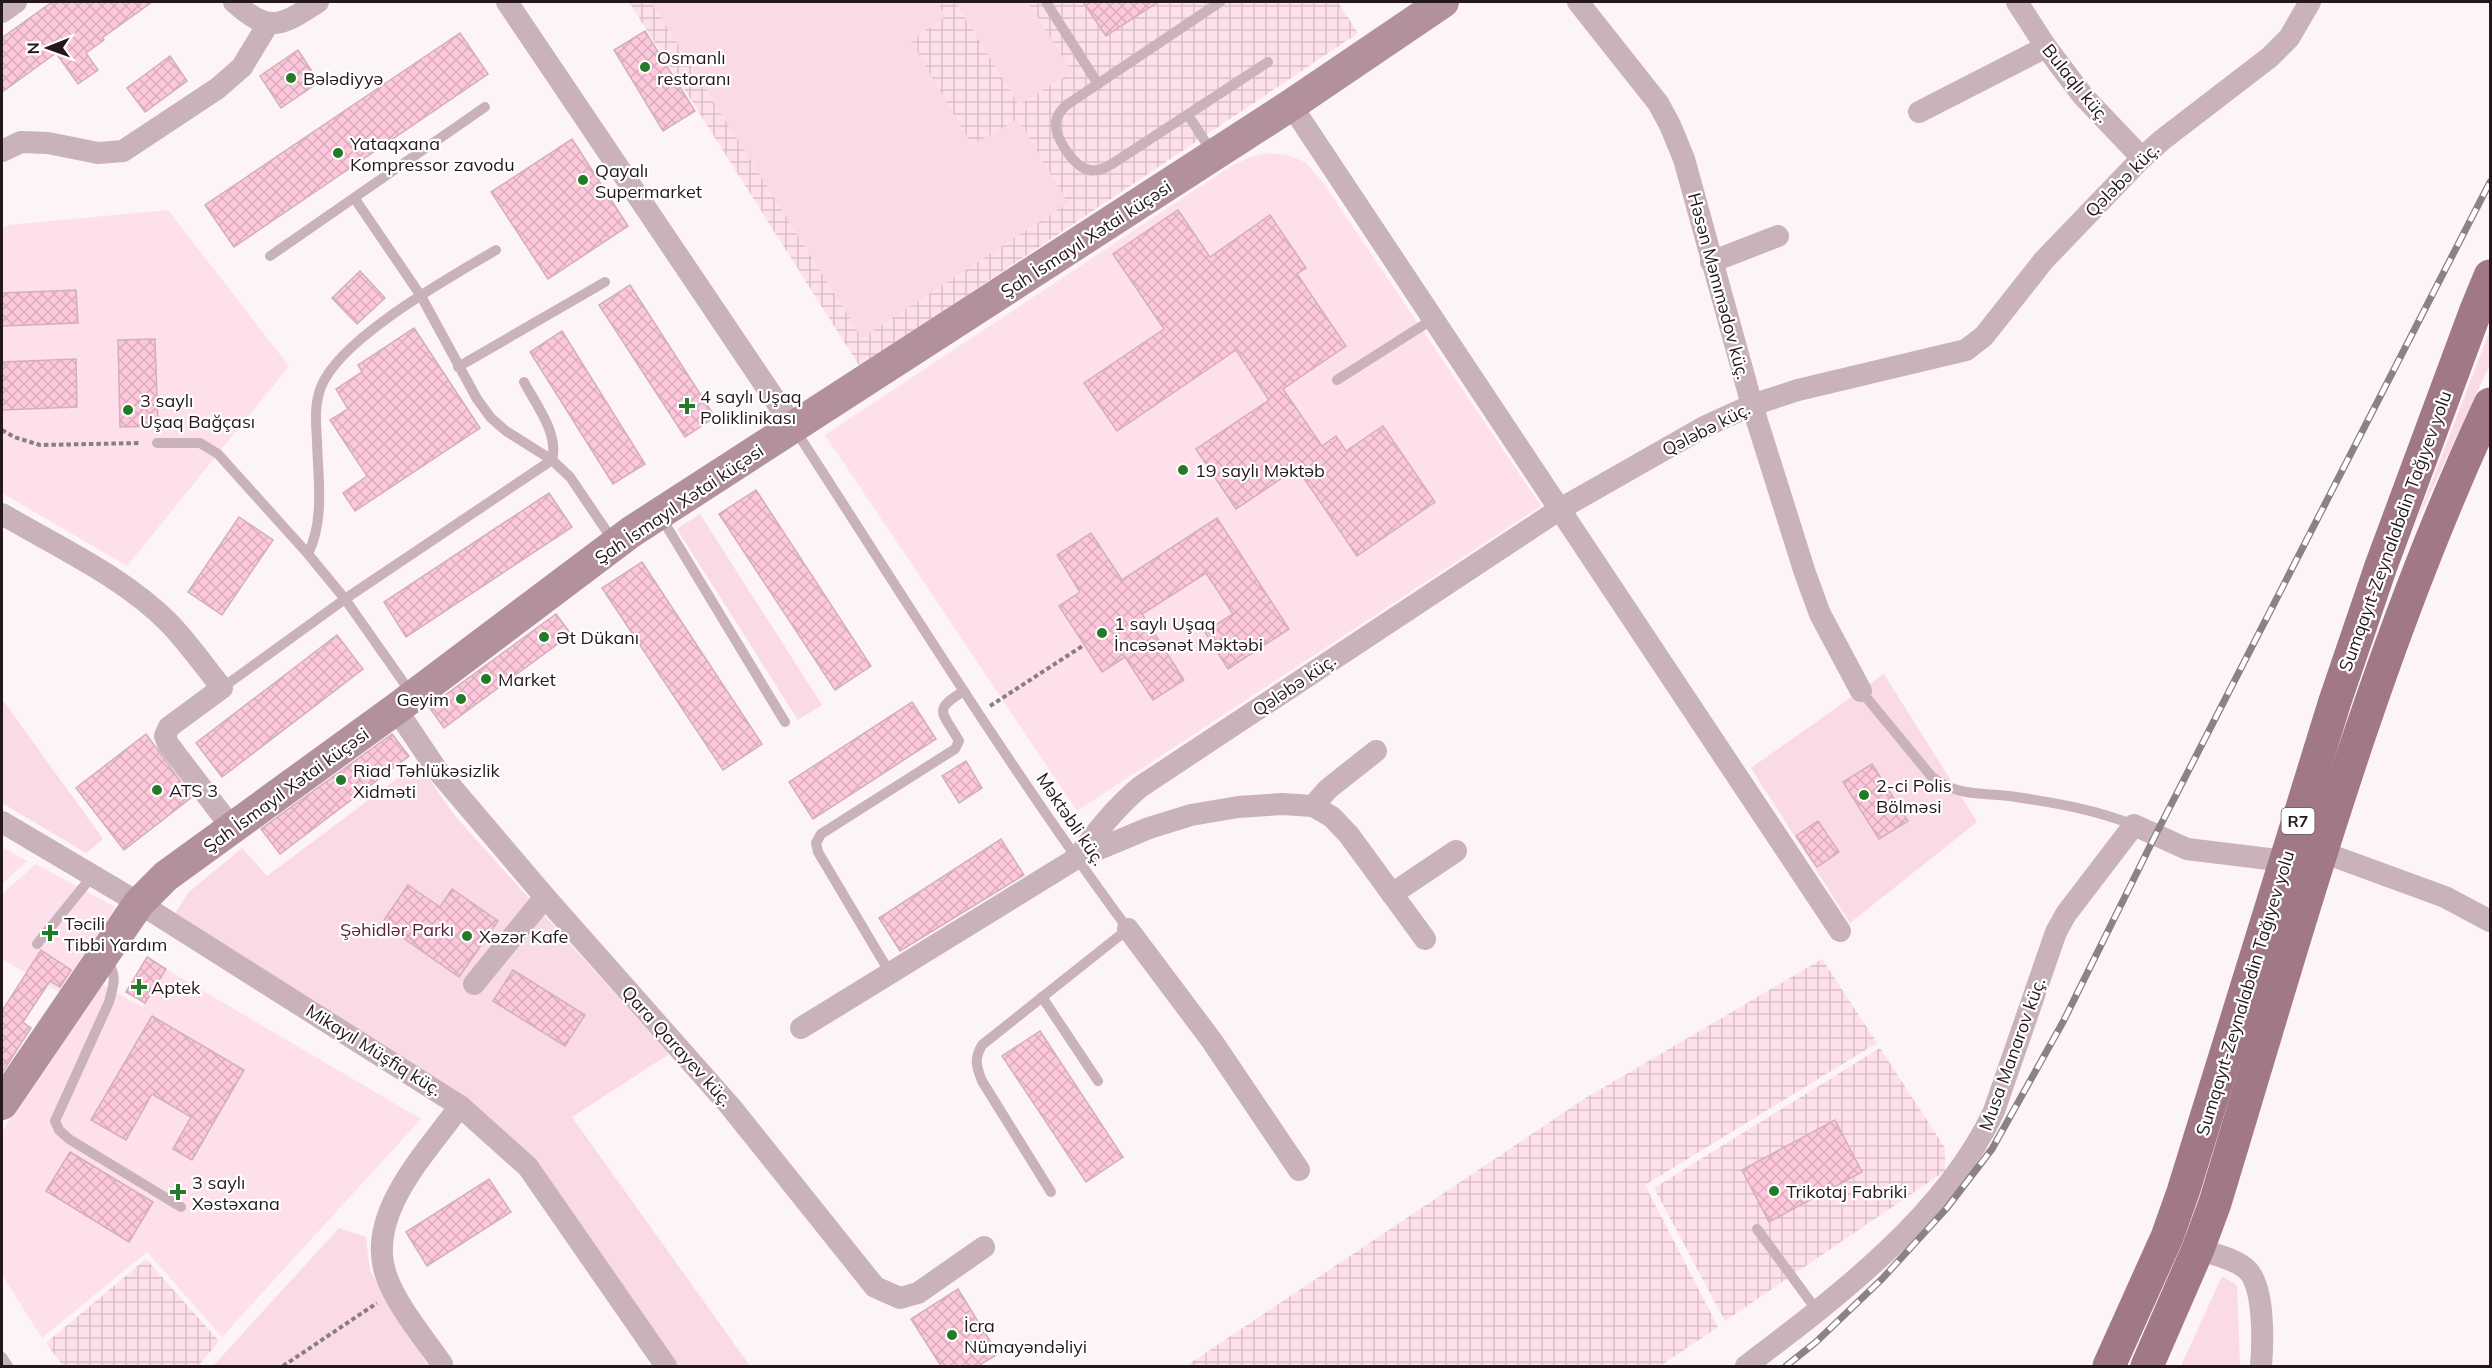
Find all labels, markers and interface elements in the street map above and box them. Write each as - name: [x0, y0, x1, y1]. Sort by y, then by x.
- north arrow: [18, 18, 78, 78]
- street label: Bulaqlı küç.: [2037, 39, 2115, 127]
- text: N: [23, 42, 43, 54]
- place label: Osmanlı restoranı: [657, 46, 731, 90]
- marker: Osmanlı restoranı: [638, 60, 652, 74]
- place label: Bələdiyyə: [303, 67, 383, 90]
- marker: Bələdiyyə: [284, 71, 298, 85]
- place label: Yataqxana Kompressor zavodu: [349, 132, 515, 176]
- street label: Qələbə küç.: [2080, 138, 2164, 222]
- marker: Yataqxana Kompressor zavodu: [331, 146, 345, 160]
- place label: Qayalı Supermarket: [595, 159, 702, 203]
- marker: Qayalı Supermarket: [576, 173, 590, 187]
- street label: Şah İsmayıl Xətai küçəsi: [996, 175, 1176, 303]
- street label: Həsən Məmmədov küç.: [1683, 190, 1755, 382]
- place label: 4 saylı Uşaq Poliklinikası: [700, 385, 802, 429]
- street label: Sumqayıt-Zeynalabdin Tağıyev yolu: [2333, 388, 2457, 674]
- place label: 3 saylı Uşaq Bağçası: [140, 389, 255, 433]
- marker: 4 saylı Uşaq Poliklinikası: [678, 397, 696, 415]
- street label: Qələbə küç.: [1658, 397, 1754, 461]
- marker: 3 saylı Uşaq Bağçası: [121, 403, 135, 417]
- street label: Şah İsmayıl Xətai küçəsi: [590, 439, 768, 569]
- place label: 19 saylı Məktəb: [1195, 459, 1325, 482]
- marker: 19 saylı Məktəb: [1176, 463, 1190, 477]
- place label: 1 saylı Uşaq İncəsənət Məktəbi: [1114, 612, 1263, 656]
- place label: Ət Dükanı: [556, 626, 639, 649]
- marker: 1 saylı Uşaq İncəsənət Məktəbi: [1095, 626, 1109, 640]
- marker: Ət Dükanı: [537, 630, 551, 644]
- street label: Qələbə küç.: [1248, 649, 1340, 721]
- place label: Market: [498, 668, 556, 691]
- marker: Market: [479, 672, 493, 686]
- place label: Geyim: [397, 688, 449, 711]
- marker: Geyim: [454, 692, 468, 706]
- street label: Şah İsmayıl Xətai küçəsi: [199, 722, 373, 858]
- place label: Riad Təhlükəsizlik Xidməti: [353, 759, 501, 803]
- street label: Məktəbli küç.: [1031, 768, 1111, 870]
- marker: Riad Təhlükəsizlik Xidməti: [334, 773, 348, 787]
- place label: 2-ci Polis Bölməsi: [1876, 774, 1952, 818]
- place label: ATS 3: [169, 779, 218, 802]
- marker: ATS 3: [150, 783, 164, 797]
- marker: 2-ci Polis Bölməsi: [1857, 788, 1871, 802]
- road number: R7: [2282, 808, 2314, 834]
- street label: Sumqayıt-Zeynalabdin Tağıyev yolu: [2191, 848, 2299, 1138]
- place label: Təcili Tibbi Yardım: [64, 912, 167, 956]
- park label: Şəhidlər Parkı: [340, 918, 454, 941]
- marker: Təcili Tibbi Yardım: [41, 924, 59, 942]
- place label: Xəzər Kafe: [479, 925, 568, 948]
- marker: Xəzər Kafe: [460, 929, 474, 943]
- street label: Musa Manarov küç.: [1974, 974, 2050, 1134]
- place label: Aptek: [151, 976, 201, 999]
- marker: Aptek: [132, 980, 146, 994]
- street label: Qara Qarayev küç.: [617, 981, 737, 1111]
- street label: Mikayıl Müşfiq küç.: [302, 999, 446, 1101]
- place label: 3 saylı Xəstəxana: [192, 1171, 280, 1215]
- place label: Trikotaj Fabriki: [1786, 1180, 1907, 1203]
- marker: 3 saylı Xəstəxana: [169, 1183, 187, 1201]
- marker: Trikotaj Fabriki: [1767, 1184, 1781, 1198]
- place label: İcra Nümayəndəliyi: [964, 1314, 1087, 1358]
- marker: İcra Nümayəndəliyi: [945, 1328, 959, 1342]

